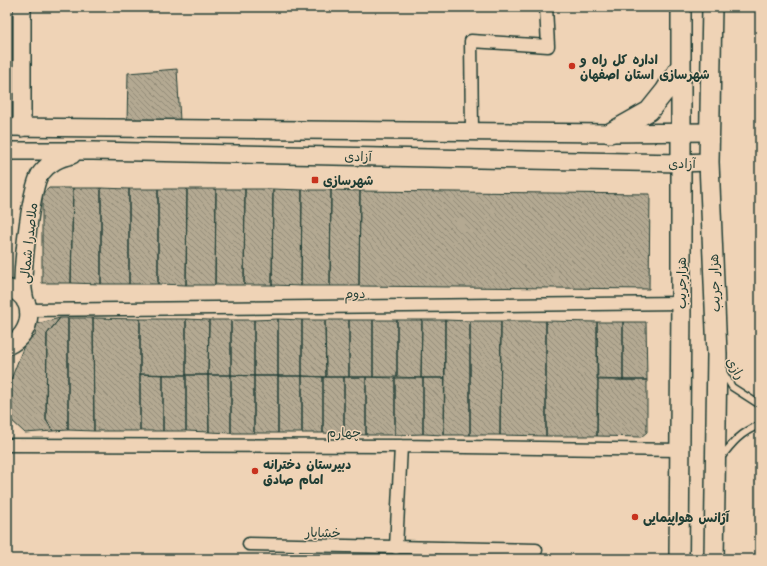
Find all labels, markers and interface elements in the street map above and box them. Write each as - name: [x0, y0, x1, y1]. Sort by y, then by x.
- place label: اداره کل راه و شهرسازی استان اصفهان: [579, 51, 710, 84]
- marker: اداره کل راه و شهرسازی استان اصفهان: [567, 61, 577, 71]
- street label: آزادی: [344, 148, 373, 166]
- street label: آزادی: [668, 155, 697, 173]
- place label: شهرسازی: [323, 172, 373, 190]
- marker: شهرسازی: [310, 175, 320, 185]
- street label: ملاصدرا شمالی: [16, 202, 42, 284]
- street label: هزار جریب: [705, 254, 725, 312]
- street label: هزارجریب: [673, 257, 691, 309]
- street label: دوم: [344, 285, 366, 304]
- street label: رازی: [722, 354, 749, 383]
- street label: چهارم: [327, 424, 361, 443]
- place label: دبیرستان دخترانه امام صادق: [263, 456, 351, 490]
- marker: دبیرستان دخترانه امام صادق: [250, 466, 260, 476]
- place label: آژانس هواپیمایی: [643, 509, 730, 527]
- marker: آژانس هواپیمایی: [630, 512, 640, 522]
- street label: خشایار: [304, 524, 341, 542]

